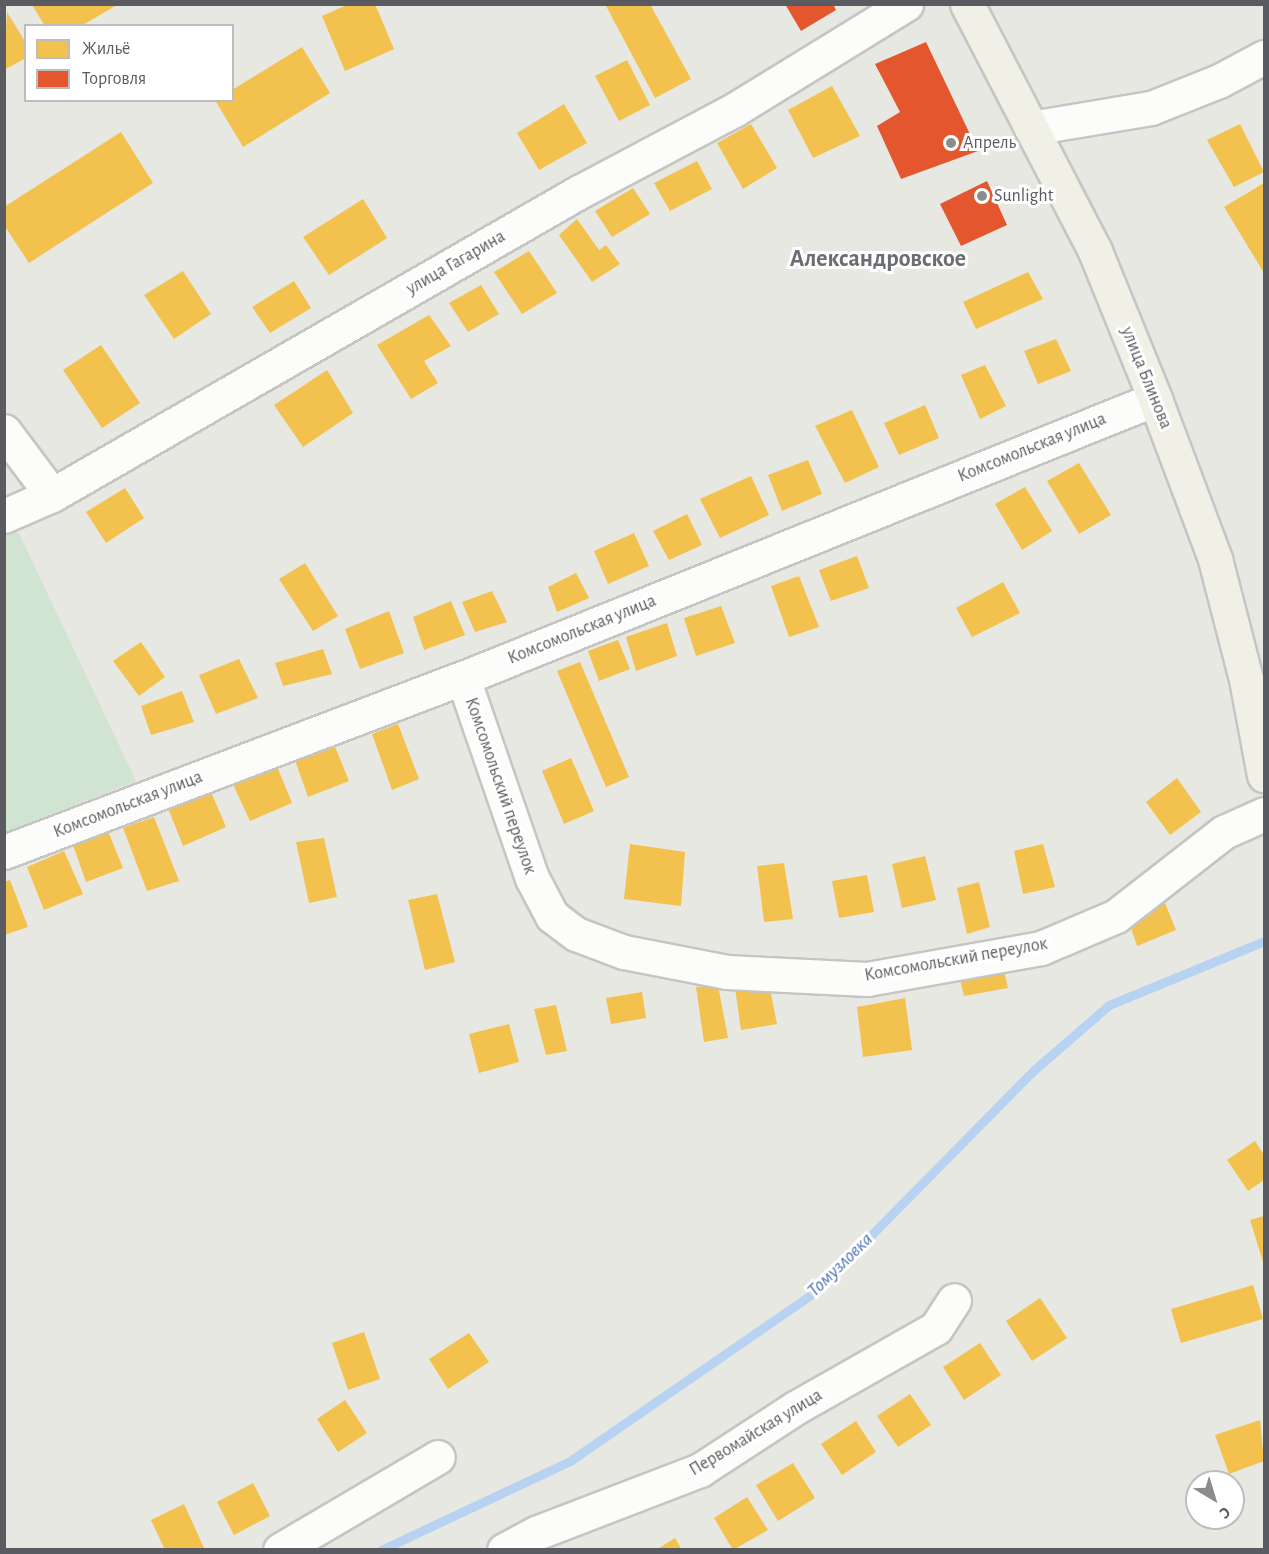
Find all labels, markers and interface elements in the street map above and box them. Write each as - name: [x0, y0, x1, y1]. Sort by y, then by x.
- legend: [24, 24, 234, 102]
- text: Жильё: [82, 40, 130, 58]
- text: Торговля: [82, 70, 146, 88]
- place label: Апрель: [963, 132, 1016, 154]
- marker: Апрель: [944, 136, 958, 150]
- place label: Sunlight: [994, 185, 1053, 207]
- marker: Sunlight: [975, 189, 989, 203]
- street label: улица Гагарина: [403, 226, 509, 300]
- district label: Александровское: [790, 246, 966, 274]
- street label: улица Блинова: [1116, 324, 1176, 432]
- street label: Комсомольская улица: [955, 408, 1109, 488]
- street label: Комсомольская улица: [505, 590, 659, 670]
- street label: Комсомольский переулок: [460, 695, 540, 877]
- street label: Комсомольская улица: [50, 767, 206, 843]
- street label: Комсомольский переулок: [863, 933, 1049, 987]
- water label: Томузловка: [802, 1228, 878, 1302]
- street label: Первомайская улица: [685, 1385, 827, 1481]
- north arrow: [1185, 1470, 1245, 1530]
- text: С: [1216, 1504, 1233, 1522]

